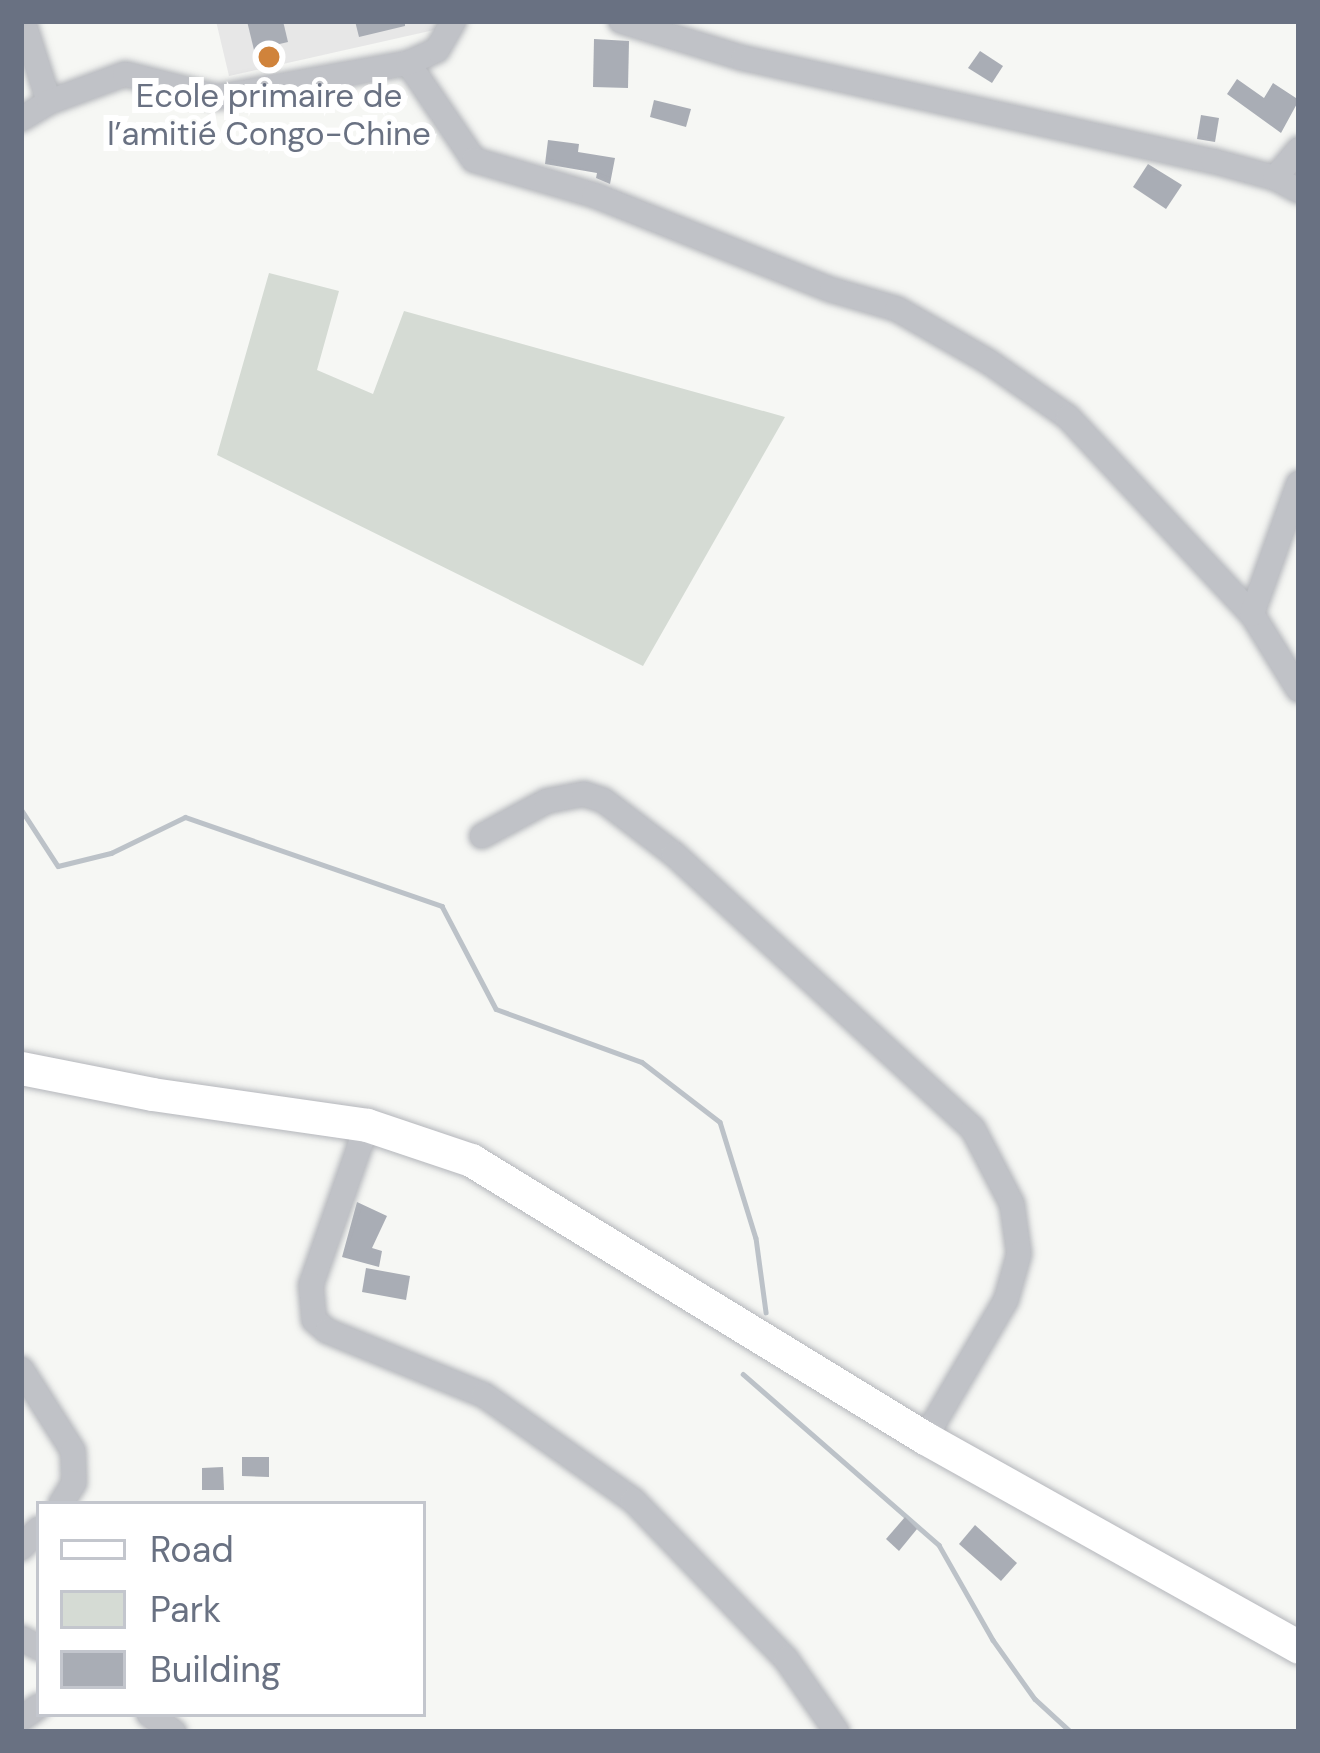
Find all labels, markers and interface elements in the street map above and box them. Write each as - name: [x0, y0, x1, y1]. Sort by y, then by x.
- marker: Ecole primaire de l’amitié Congo-Chine: [256, 44, 282, 70]
- place label: Ecole primaire de l’amitié Congo-Chine: [107, 76, 431, 154]
- legend: [36, 1501, 426, 1717]
- text: Road: [150, 1526, 234, 1573]
- text: Park: [150, 1586, 221, 1633]
- text: Building: [150, 1646, 281, 1693]

